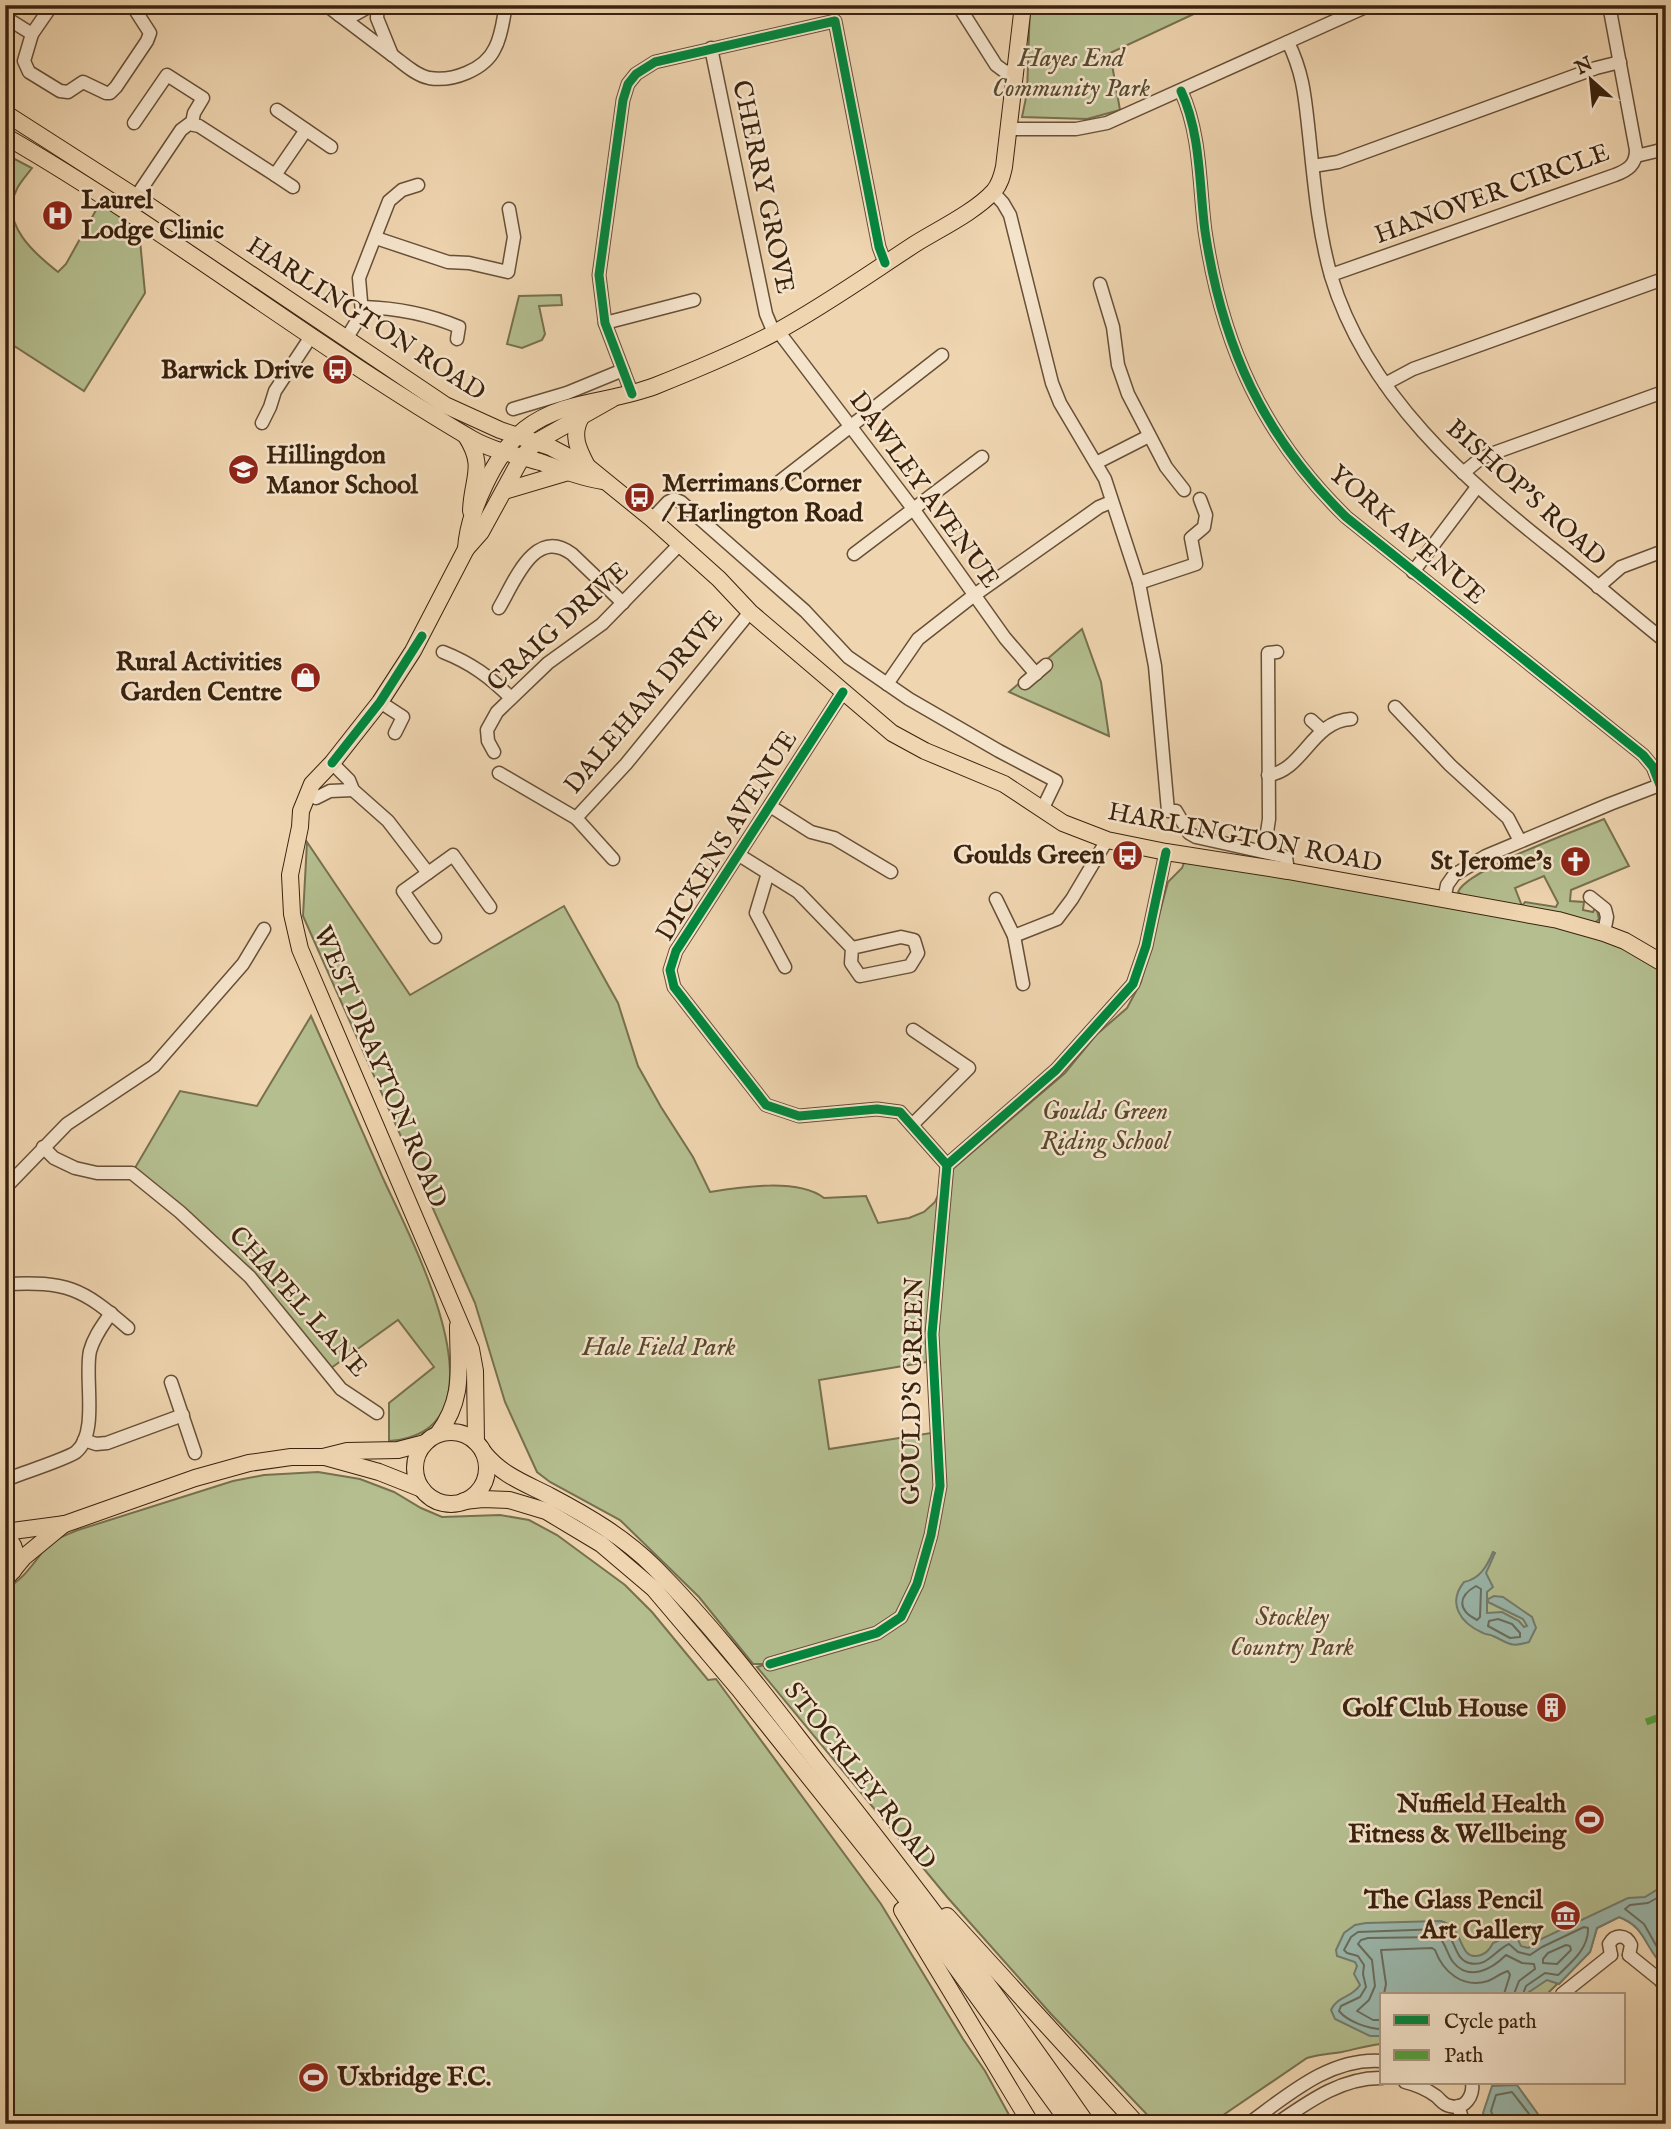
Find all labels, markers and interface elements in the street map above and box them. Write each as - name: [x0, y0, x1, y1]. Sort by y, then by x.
- park label: Hayes End Community Park: [992, 42, 1151, 105]
- north arrow: [1556, 46, 1626, 116]
- text: N: [1571, 52, 1597, 82]
- street label: CHERRY GROVE: [724, 77, 802, 297]
- street label: HANOVER CIRCLE: [1370, 136, 1614, 252]
- place label: Laurel Lodge Clinic: [81, 184, 224, 247]
- hospital icon: Laurel Lodge Clinic: [41, 198, 75, 232]
- street label: HARLINGTON ROAD: [240, 229, 492, 409]
- bus stop icon: Barwick Drive: [320, 353, 354, 387]
- place label: Barwick Drive: [161, 354, 314, 387]
- street label: DAWLEY AVENUE: [842, 385, 1006, 595]
- street label: BISHOP'S ROAD: [1439, 412, 1613, 574]
- place label: Hillingdon Manor School: [266, 439, 419, 502]
- school or university icon: Hillingdon Manor School: [226, 453, 260, 487]
- street label: YORK AVENUE: [1322, 458, 1492, 612]
- place label: Merrimans Corner / Harlington Road: [661, 467, 864, 530]
- bus stop icon: Merrimans Corner / Harlington Road: [622, 481, 656, 515]
- street label: CRAIG DRIVE: [480, 555, 636, 699]
- street label: DALEHAM DRIVE: [557, 603, 731, 801]
- place label: Rural Activities Garden Centre: [116, 646, 282, 709]
- shop icon: Rural Activities Garden Centre: [288, 660, 322, 694]
- street label: DICKENS AVENUE: [649, 725, 805, 947]
- street label: HARLINGTON ROAD: [1105, 795, 1385, 881]
- bus stop icon: Goulds Green: [1111, 838, 1145, 872]
- place label: Goulds Green: [953, 839, 1105, 872]
- church icon: St Jerome's: [1558, 844, 1592, 878]
- place label: St Jerome's: [1431, 845, 1552, 878]
- street label: WEST DRAYTON ROAD: [306, 921, 454, 1213]
- park label: Goulds Green Riding School: [1041, 1095, 1171, 1159]
- street label: CHAPEL LANE: [221, 1220, 375, 1384]
- street label: GOULD'S GREEN: [895, 1277, 931, 1505]
- park label: Hale Field Park: [581, 1331, 736, 1364]
- park label: Stockley Country Park: [1230, 1601, 1355, 1664]
- street label: STOCKLEY ROAD: [776, 1675, 944, 1877]
- building icon: Golf Club House: [1534, 1691, 1568, 1725]
- place label: Golf Club House: [1342, 1692, 1528, 1725]
- place label: Nuffield Health Fitness & Wellbeing: [1348, 1788, 1567, 1851]
- sports icon: Nuffield Health Fitness & Wellbeing: [1572, 1802, 1606, 1836]
- place label: The Glass Pencil Art Gallery: [1363, 1884, 1544, 1947]
- museum icon: The Glass Pencil Art Gallery: [1549, 1898, 1583, 1932]
- legend: [1380, 1993, 1626, 2084]
- text: Cycle path: [1444, 2009, 1537, 2036]
- text: Path: [1444, 2043, 1483, 2070]
- sports icon: Uxbridge F.C.: [297, 2060, 331, 2094]
- place label: Uxbridge F.C.: [336, 2061, 491, 2094]

